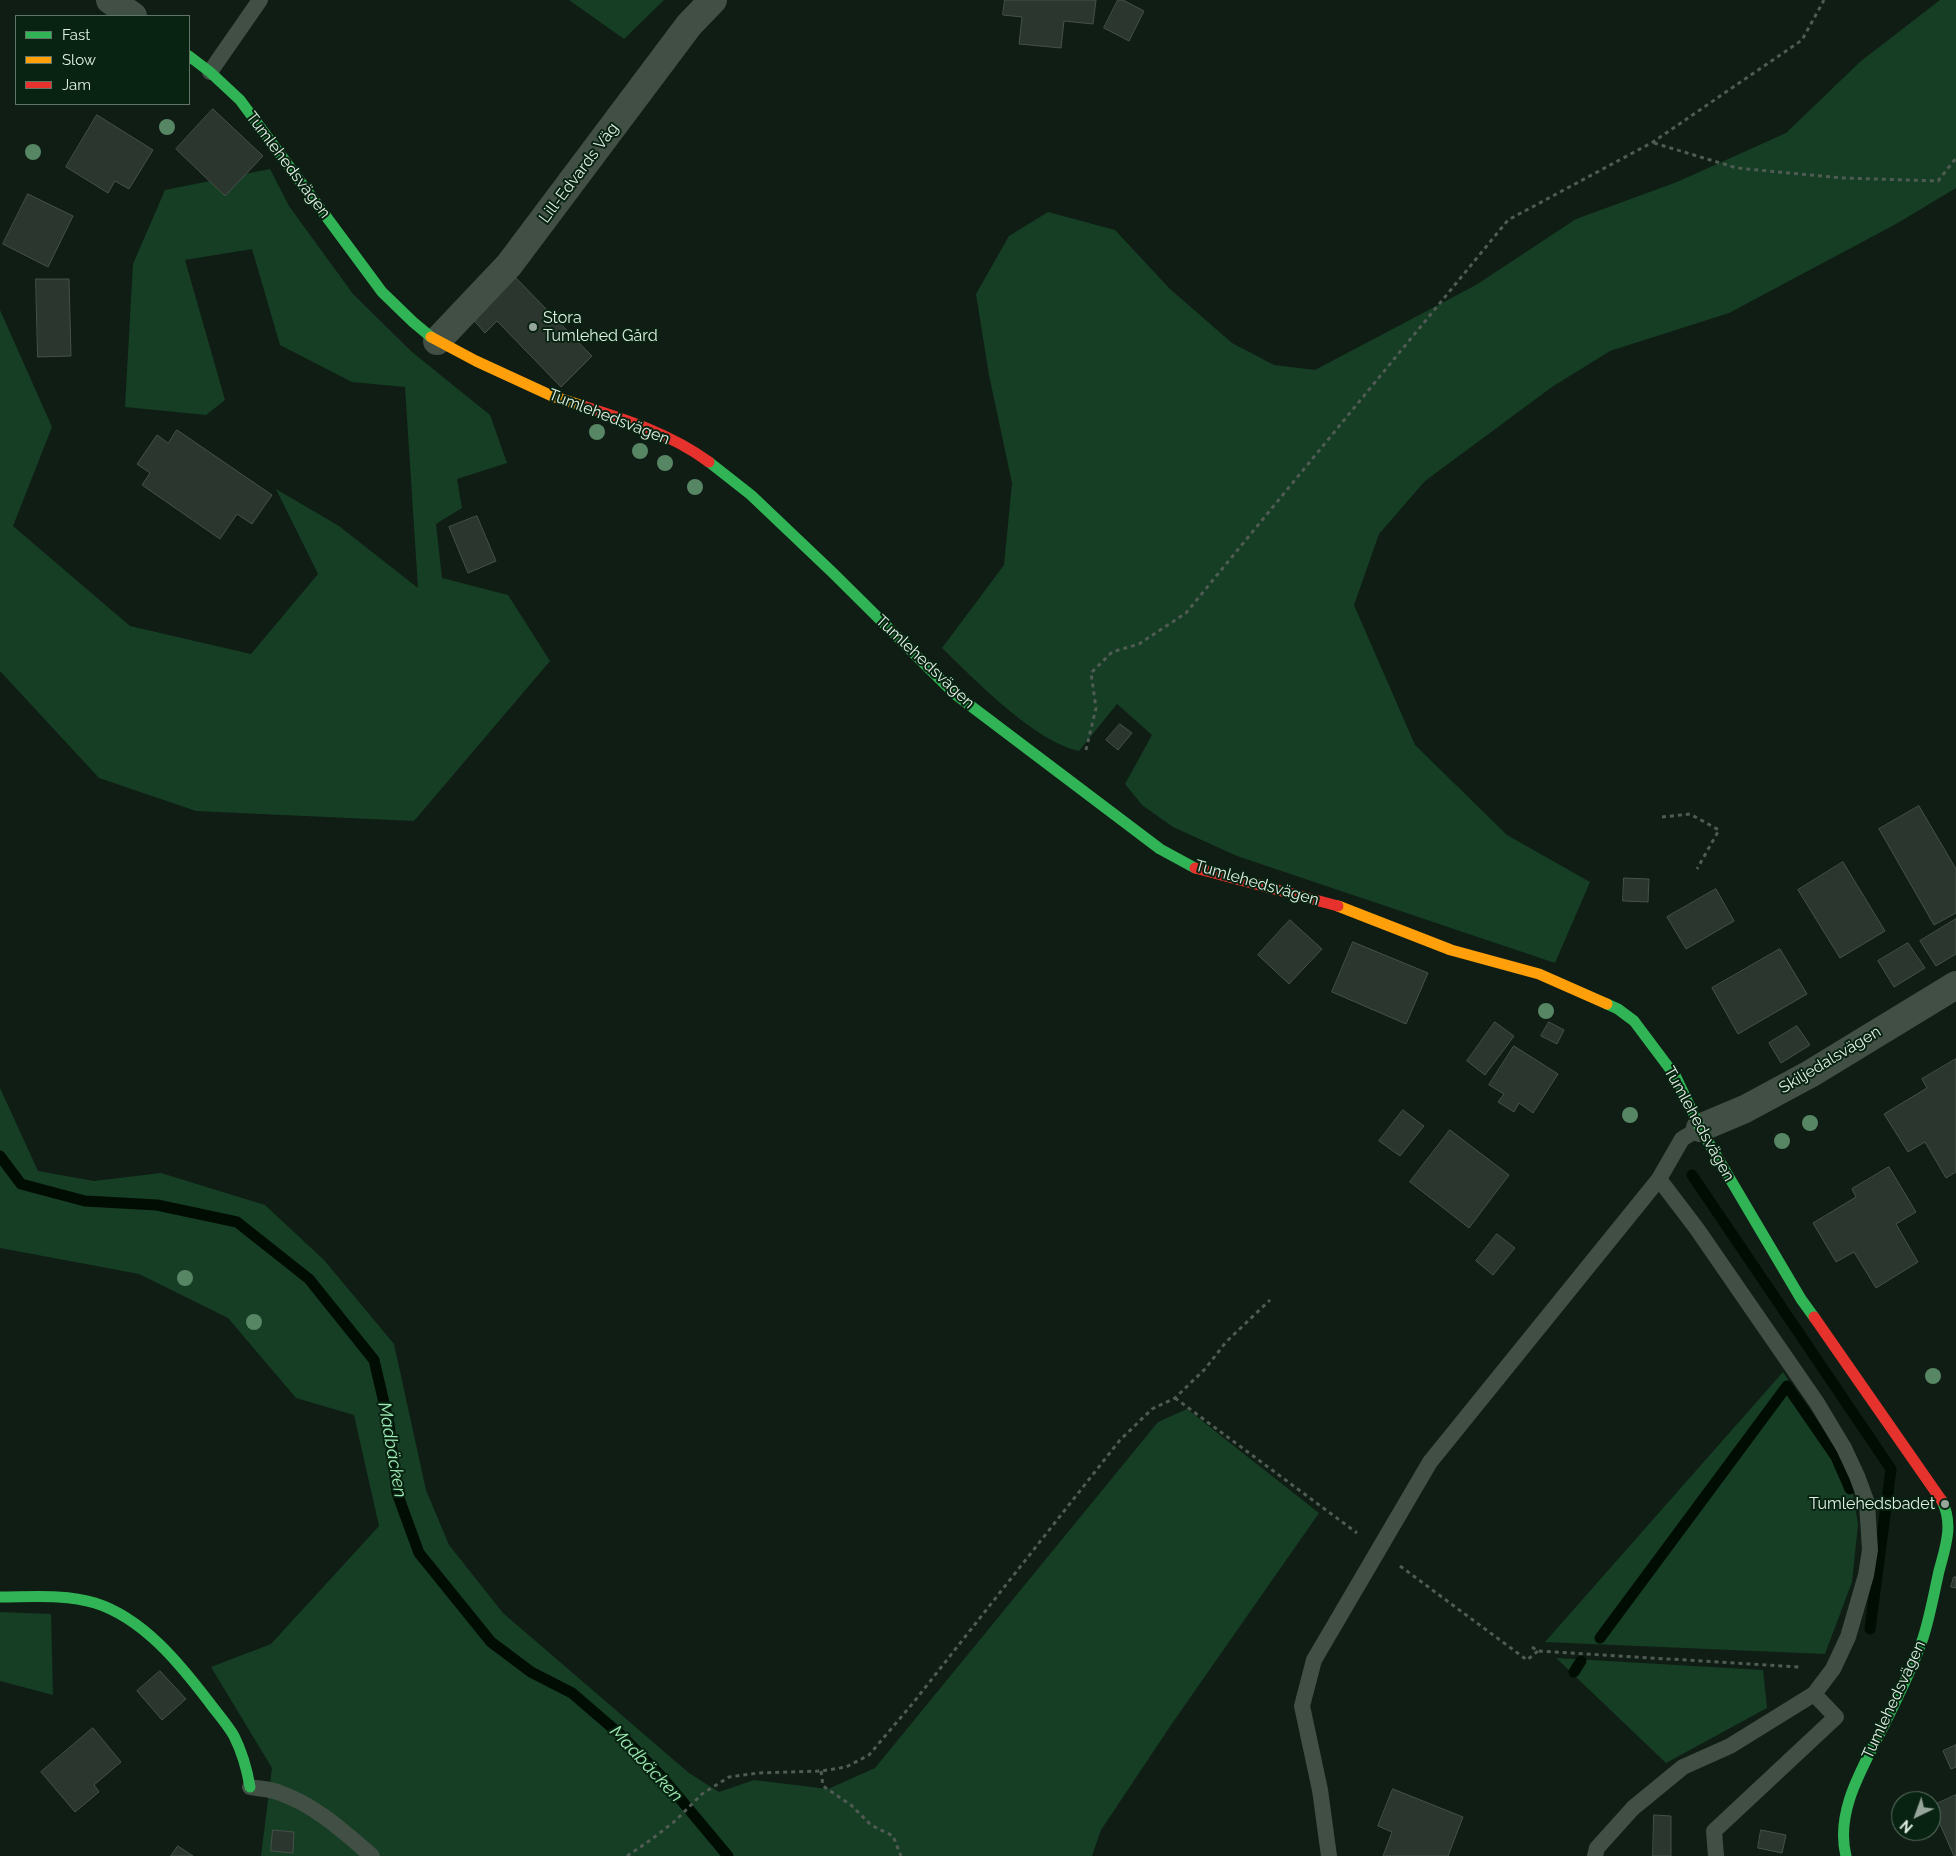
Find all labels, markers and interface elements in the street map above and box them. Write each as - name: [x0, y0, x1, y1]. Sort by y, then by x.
- legend: [15, 15, 190, 105]
- text: Fast: [62, 26, 90, 44]
- text: Slow: [62, 51, 96, 69]
- text: Jam: [62, 76, 91, 94]
- street label: Tumlehedsvägen: [242, 108, 334, 222]
- street label: Lill-Edvards Väg: [535, 119, 623, 227]
- place label: Stora Tumlehed Gård: [543, 308, 658, 346]
- marker: Stora Tumlehed Gård: [527, 321, 539, 333]
- street label: Tumlehedsvägen: [546, 385, 672, 449]
- street label: Tumlehedsvägen: [872, 611, 978, 713]
- street label: Tumlehedsvägen: [1193, 856, 1321, 910]
- street label: Skiljedalsvägen: [1776, 1022, 1884, 1098]
- street label: Tumlehedsvägen: [1660, 1063, 1738, 1185]
- water label: Madbäcken: [373, 1401, 411, 1499]
- place label: Tumlehedsbadet: [1809, 1494, 1935, 1514]
- marker: Tumlehedsbadet: [1939, 1498, 1951, 1510]
- street label: Tumlehedsvägen: [1858, 1638, 1930, 1762]
- water label: Madbäcken: [605, 1721, 687, 1807]
- north arrow: [1891, 1791, 1941, 1841]
- text: N: [1897, 1817, 1916, 1836]

